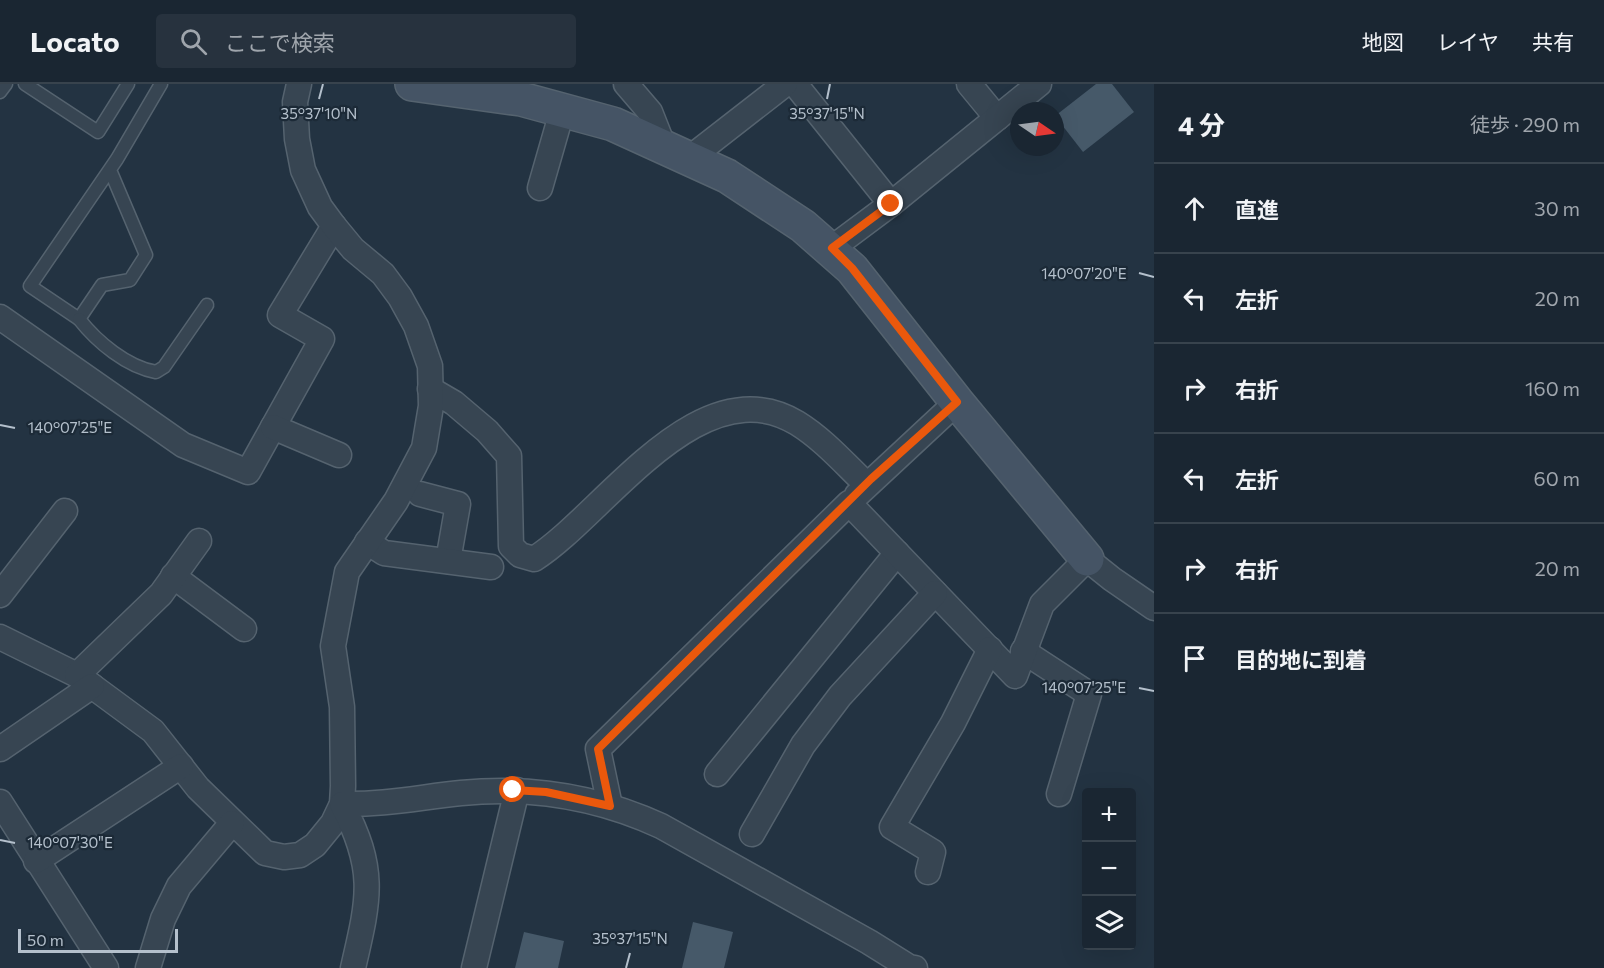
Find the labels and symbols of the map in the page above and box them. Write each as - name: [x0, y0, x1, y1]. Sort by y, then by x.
- north arrow: [1010, 102, 1064, 156]
- text: 35°37'10"N: [281, 104, 357, 122]
- text: 35°37'15"N: [789, 104, 865, 122]
- route end: [877, 190, 903, 216]
- text: 140°07'20"E: [1041, 264, 1127, 282]
- text: 140°07'25"E: [28, 418, 112, 436]
- text: 140°07'25"E: [1042, 678, 1126, 696]
- route start: [499, 776, 525, 802]
- text: 140°07'30"E: [27, 833, 113, 851]
- scale bar: [18, 926, 178, 954]
- text: 35°37'15"N: [592, 929, 668, 947]

